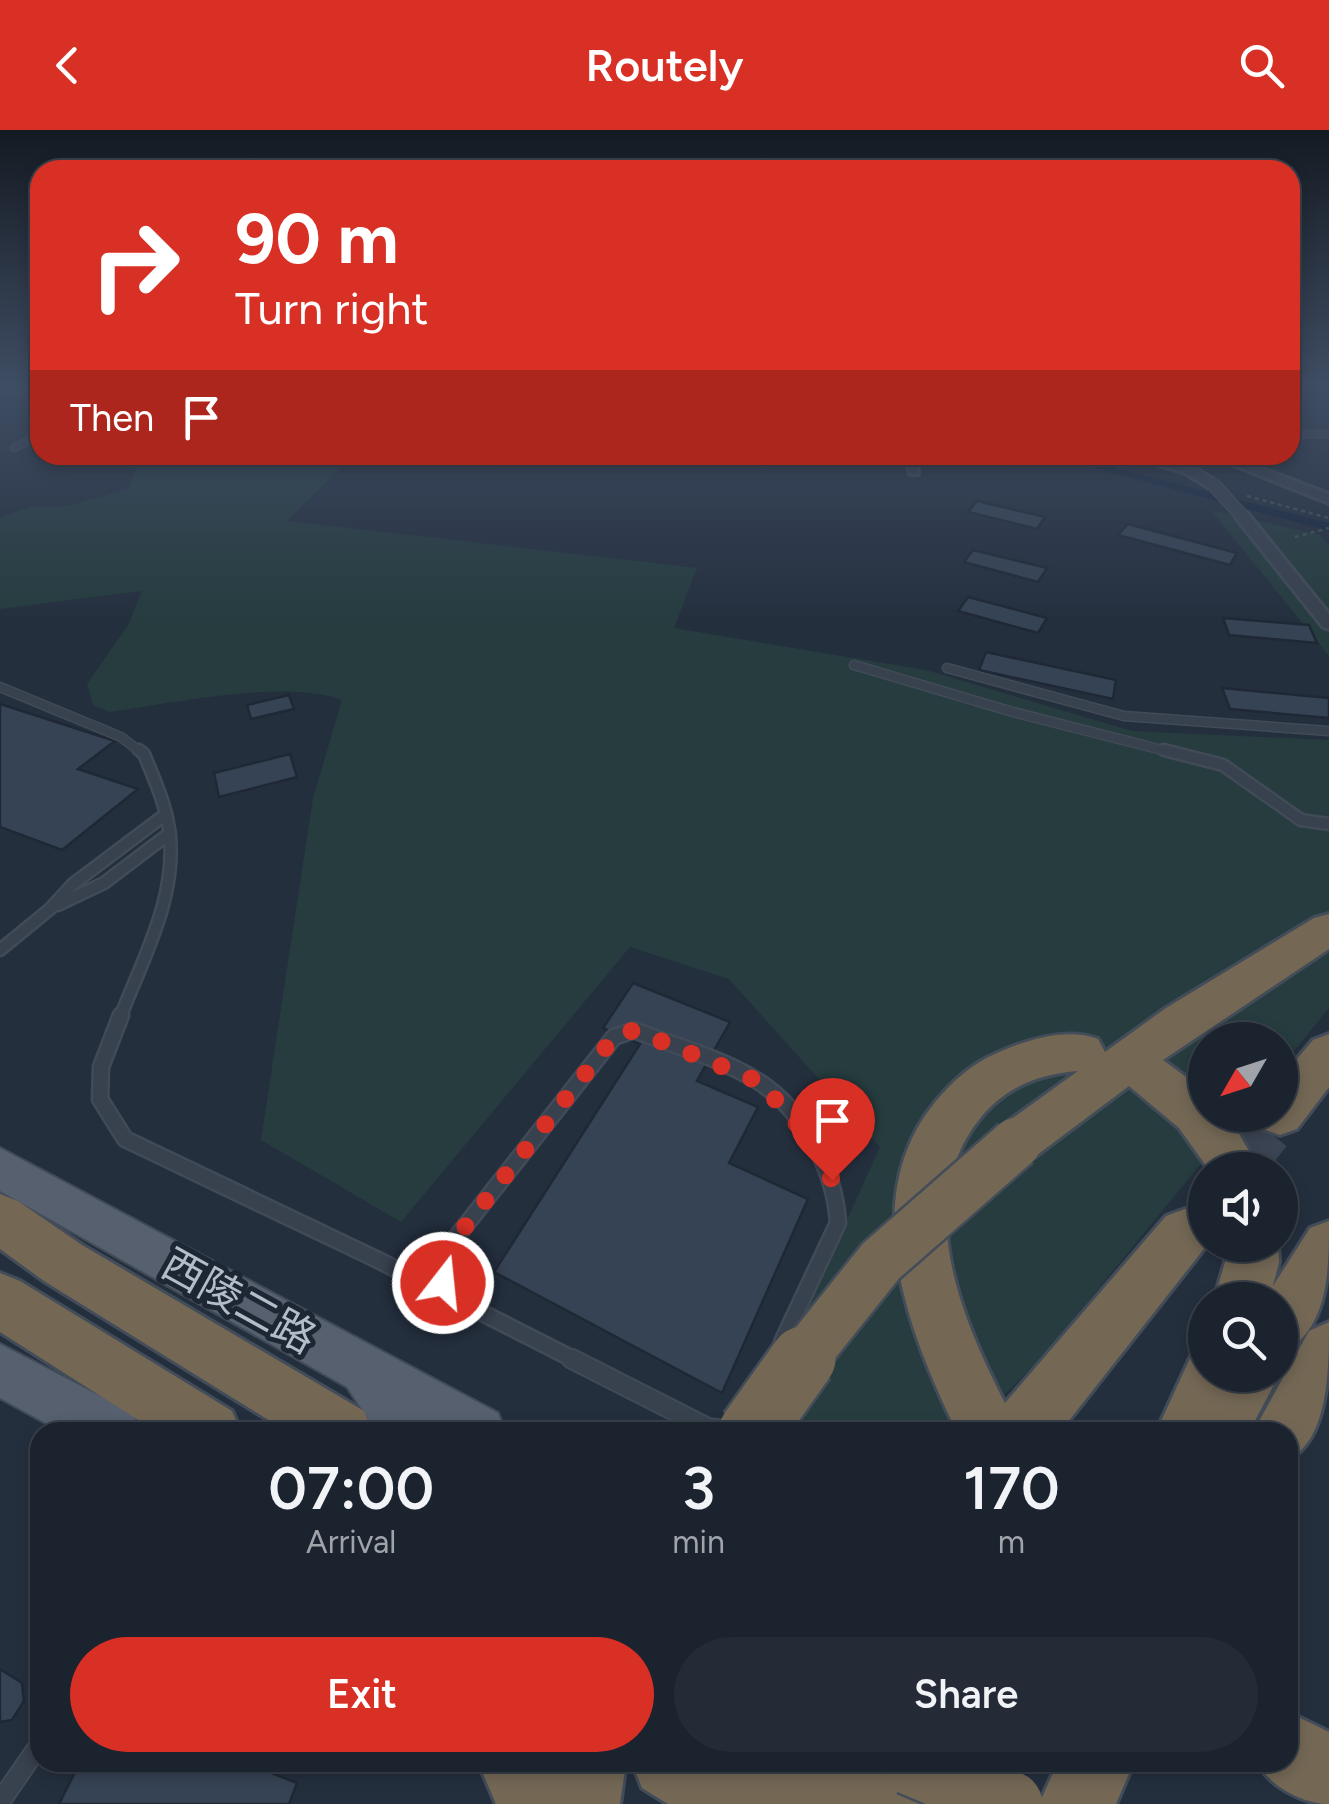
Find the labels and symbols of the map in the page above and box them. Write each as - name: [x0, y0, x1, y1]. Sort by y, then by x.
- north arrow: [1188, 1022, 1298, 1132]
- pin: [790, 1078, 875, 1181]
- position arrow: [391, 1231, 495, 1335]
- street label: 西陵二路: [153, 1238, 325, 1364]

